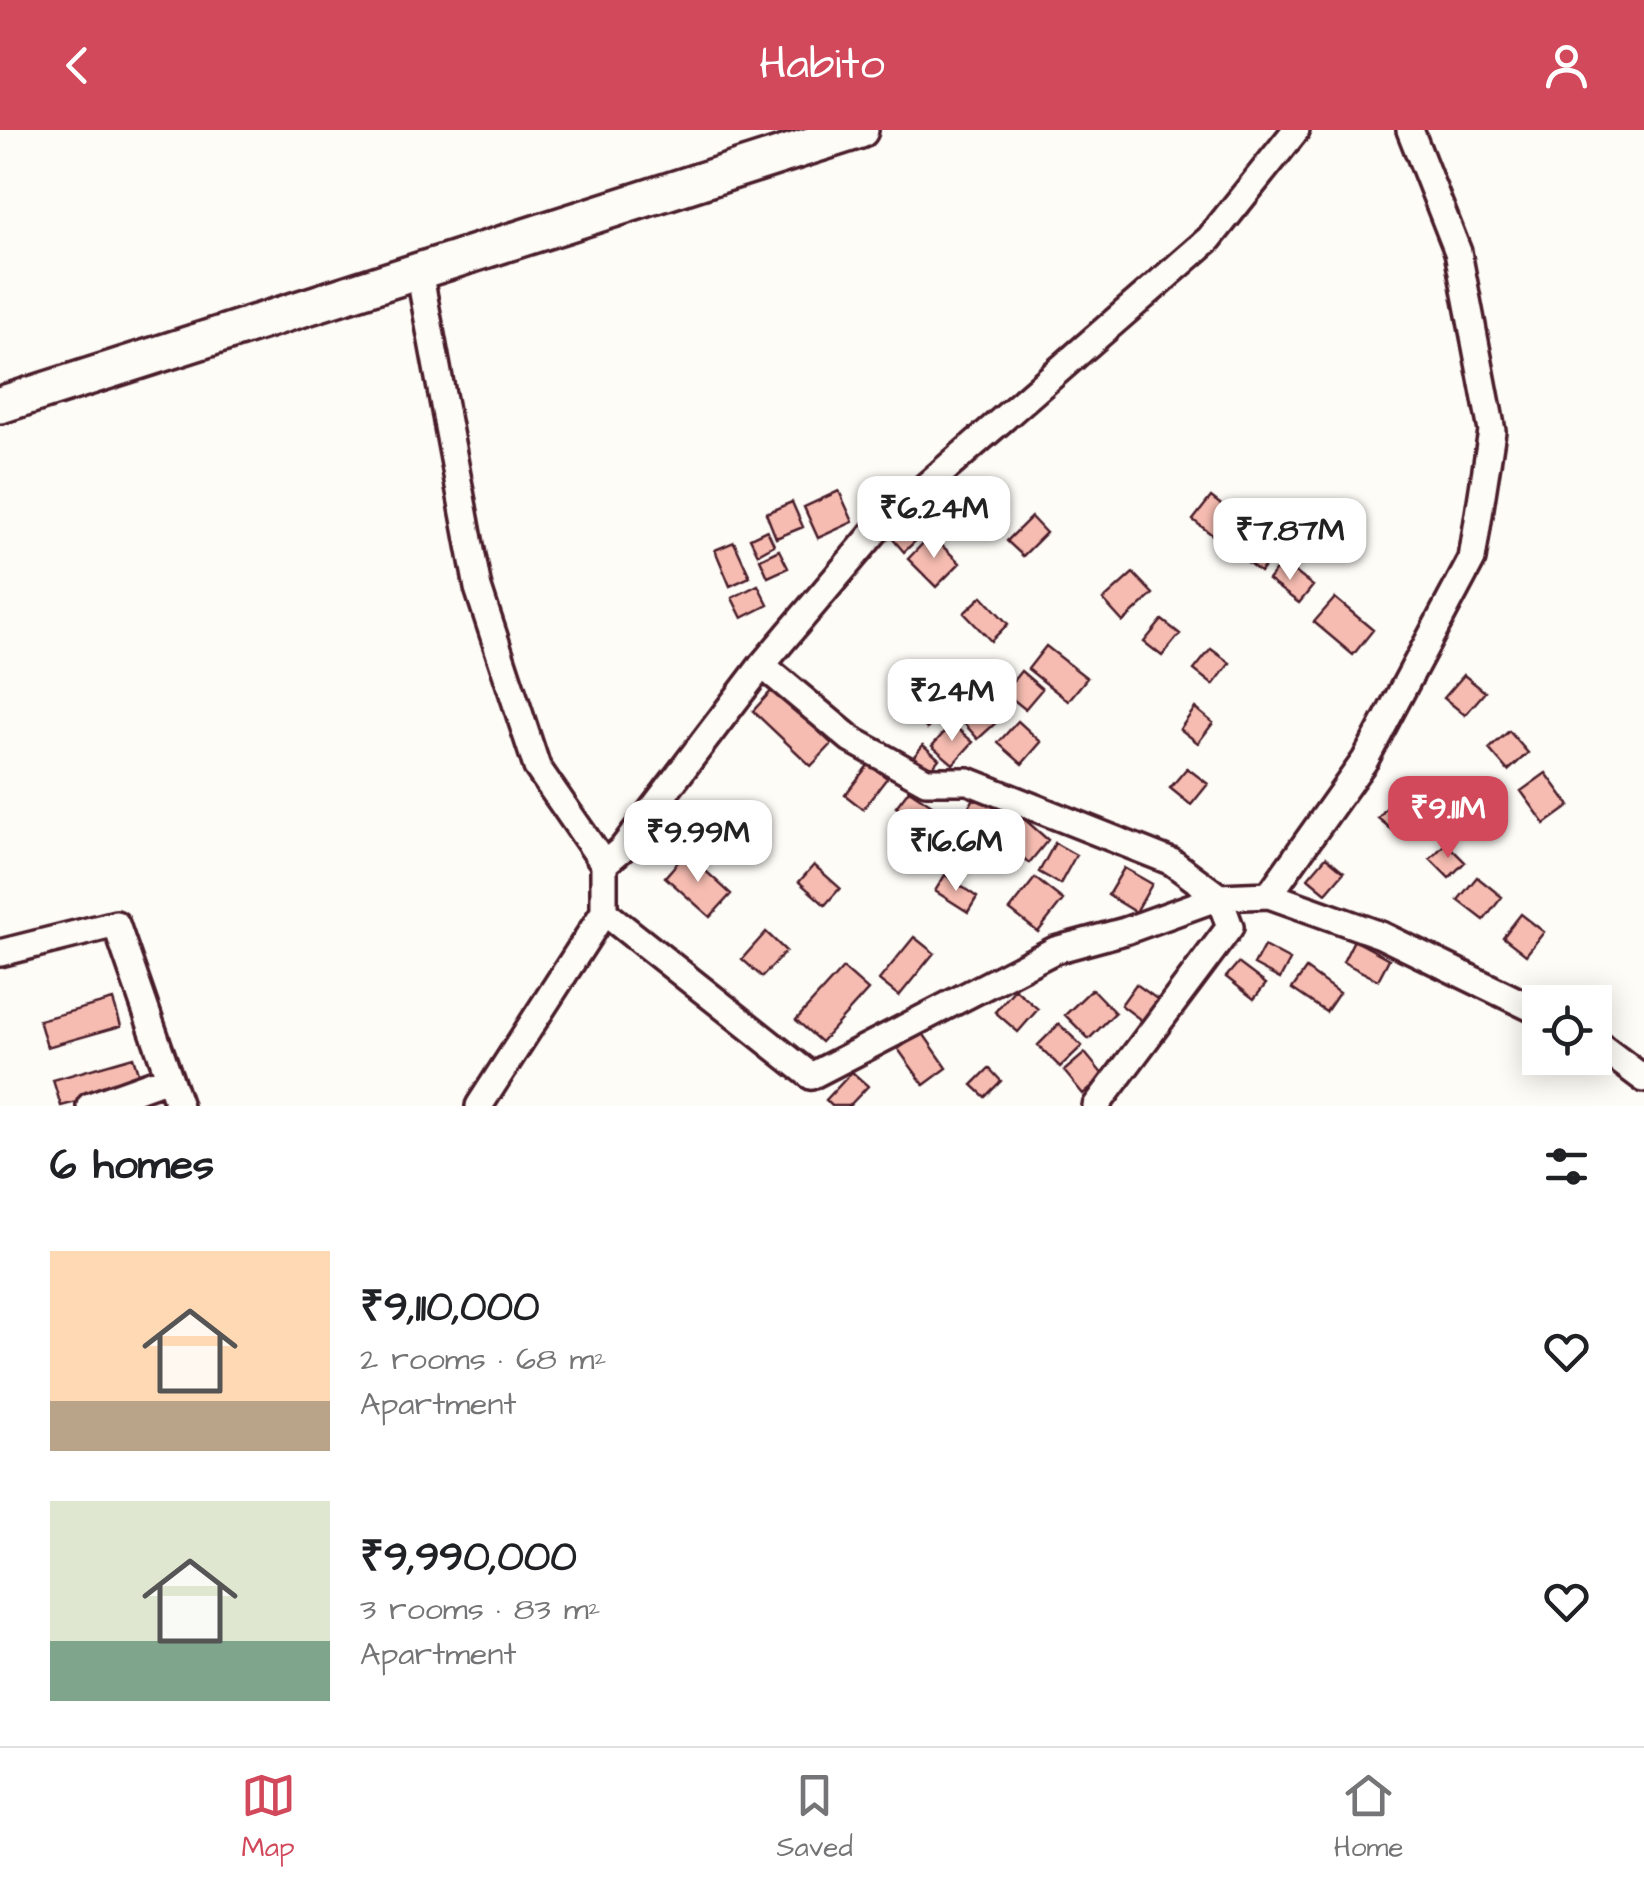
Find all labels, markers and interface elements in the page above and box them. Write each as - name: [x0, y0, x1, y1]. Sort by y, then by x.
- text: Habito: [759, 34, 885, 96]
- icon: back: [50, 38, 105, 93]
- icon: person: [1539, 38, 1594, 93]
- pin: ₹6.24M: [853, 476, 1015, 561]
- text: ₹6.24M: [879, 486, 989, 531]
- pin: ₹7.87M: [1209, 498, 1371, 583]
- text: ₹7.87M: [1235, 508, 1345, 553]
- pin: ₹24M: [893, 659, 1011, 744]
- text: ₹24M: [910, 669, 994, 714]
- pin: ₹9.11M: [1367, 776, 1529, 861]
- text: ₹9.11M: [1410, 786, 1486, 831]
- pin: ₹9.99M: [617, 800, 779, 885]
- pin: ₹16.6M: [875, 809, 1037, 894]
- text: ₹9.99M: [646, 810, 750, 855]
- text: ₹16.6M: [909, 819, 1003, 864]
- map controls: [1522, 985, 1612, 1075]
- button: locate: [1522, 985, 1612, 1075]
- text: 6 homes: [50, 1137, 214, 1195]
- icon: filters: [1539, 1139, 1594, 1194]
- text: ₹9,110,000: [360, 1279, 540, 1337]
- icon: home: [130, 1291, 250, 1411]
- icon: heart: [1539, 1324, 1594, 1379]
- text: 2 rooms · 68 m²: [360, 1337, 606, 1382]
- text: Apartment: [360, 1382, 516, 1427]
- text: ₹9,990,000: [360, 1529, 577, 1587]
- icon: home: [130, 1541, 250, 1661]
- icon: heart: [1539, 1574, 1594, 1629]
- text: 3 rooms · 83 m²: [360, 1587, 601, 1632]
- text: Apartment: [360, 1632, 516, 1677]
- tab: Map: [241, 1768, 296, 1867]
- tab: Saved: [777, 1768, 853, 1867]
- tab: Home: [1334, 1768, 1403, 1867]

